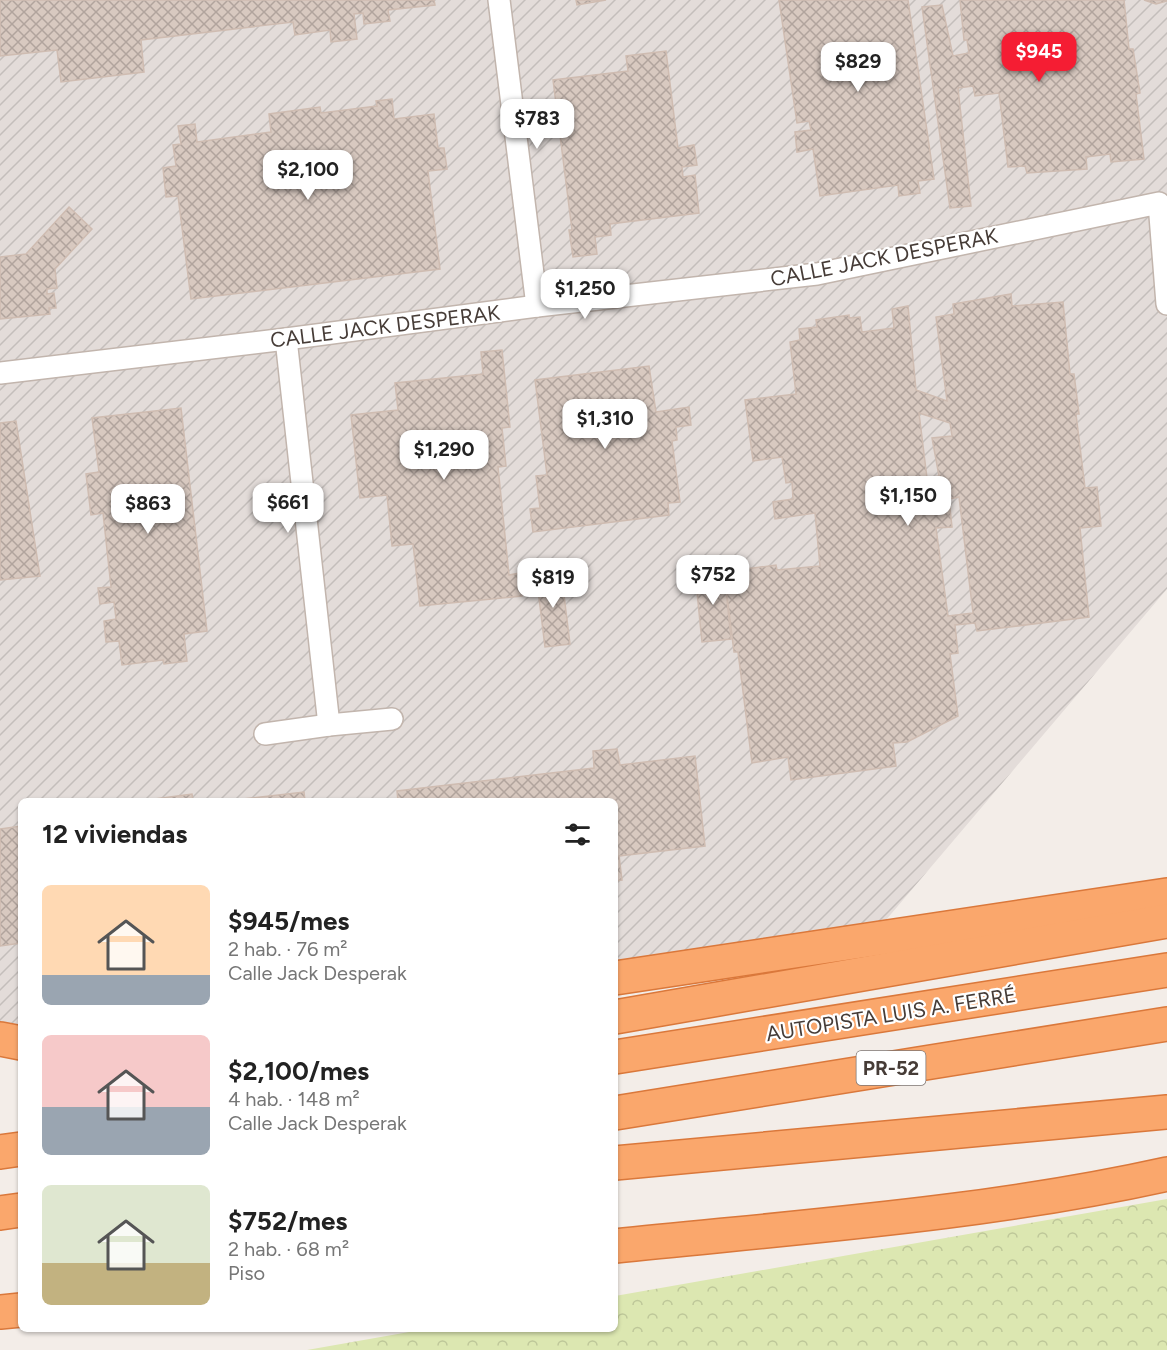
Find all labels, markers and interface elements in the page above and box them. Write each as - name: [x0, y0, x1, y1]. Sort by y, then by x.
- pin: $945: [1003, 32, 1075, 83]
- text: $945: [1016, 39, 1062, 63]
- pin: $829: [822, 42, 894, 93]
- text: $829: [835, 49, 881, 73]
- pin: $783: [501, 99, 573, 150]
- text: $783: [514, 106, 560, 130]
- pin: $2,100: [259, 150, 357, 201]
- text: $2,100: [277, 157, 339, 181]
- street label: CALLE JACK DESPERAK: [768, 223, 1000, 291]
- pin: $1,250: [536, 269, 634, 320]
- text: $1,250: [555, 276, 615, 300]
- street label: CALLE JACK DESPERAK: [269, 299, 501, 352]
- pin: $1,310: [556, 399, 654, 450]
- text: $1,310: [576, 406, 634, 430]
- pin: $1,290: [395, 430, 493, 481]
- text: $1,290: [414, 437, 474, 461]
- pin: $1,150: [859, 476, 957, 527]
- pin: $661: [252, 483, 324, 534]
- text: $1,150: [879, 483, 937, 507]
- pin: $863: [112, 484, 184, 535]
- text: $661: [267, 490, 309, 514]
- text: $863: [125, 491, 171, 515]
- pin: $752: [677, 555, 749, 606]
- pin: $819: [517, 558, 589, 609]
- text: $752: [690, 562, 736, 586]
- text: $819: [531, 565, 575, 589]
- text: 12 viviendas: [42, 818, 187, 850]
- icon: filters: [561, 818, 594, 851]
- text: $945/mes: [228, 905, 349, 937]
- icon: home: [90, 909, 162, 981]
- text: 2 hab. · 76 m²: [228, 937, 348, 961]
- text: Calle Jack Desperak: [228, 961, 407, 985]
- street label: AUTOPISTA LUIS A. FERRÉ: [764, 982, 1018, 1046]
- road number: PR-52: [856, 1051, 926, 1085]
- text: $2,100/mes: [228, 1055, 369, 1087]
- icon: home: [90, 1059, 162, 1131]
- text: 4 hab. · 148 m²: [228, 1087, 360, 1111]
- text: Calle Jack Desperak: [228, 1111, 407, 1135]
- text: $752/mes: [228, 1205, 347, 1237]
- icon: home: [90, 1209, 162, 1281]
- text: 2 hab. · 68 m²: [228, 1237, 349, 1261]
- text: Piso: [228, 1261, 265, 1285]

